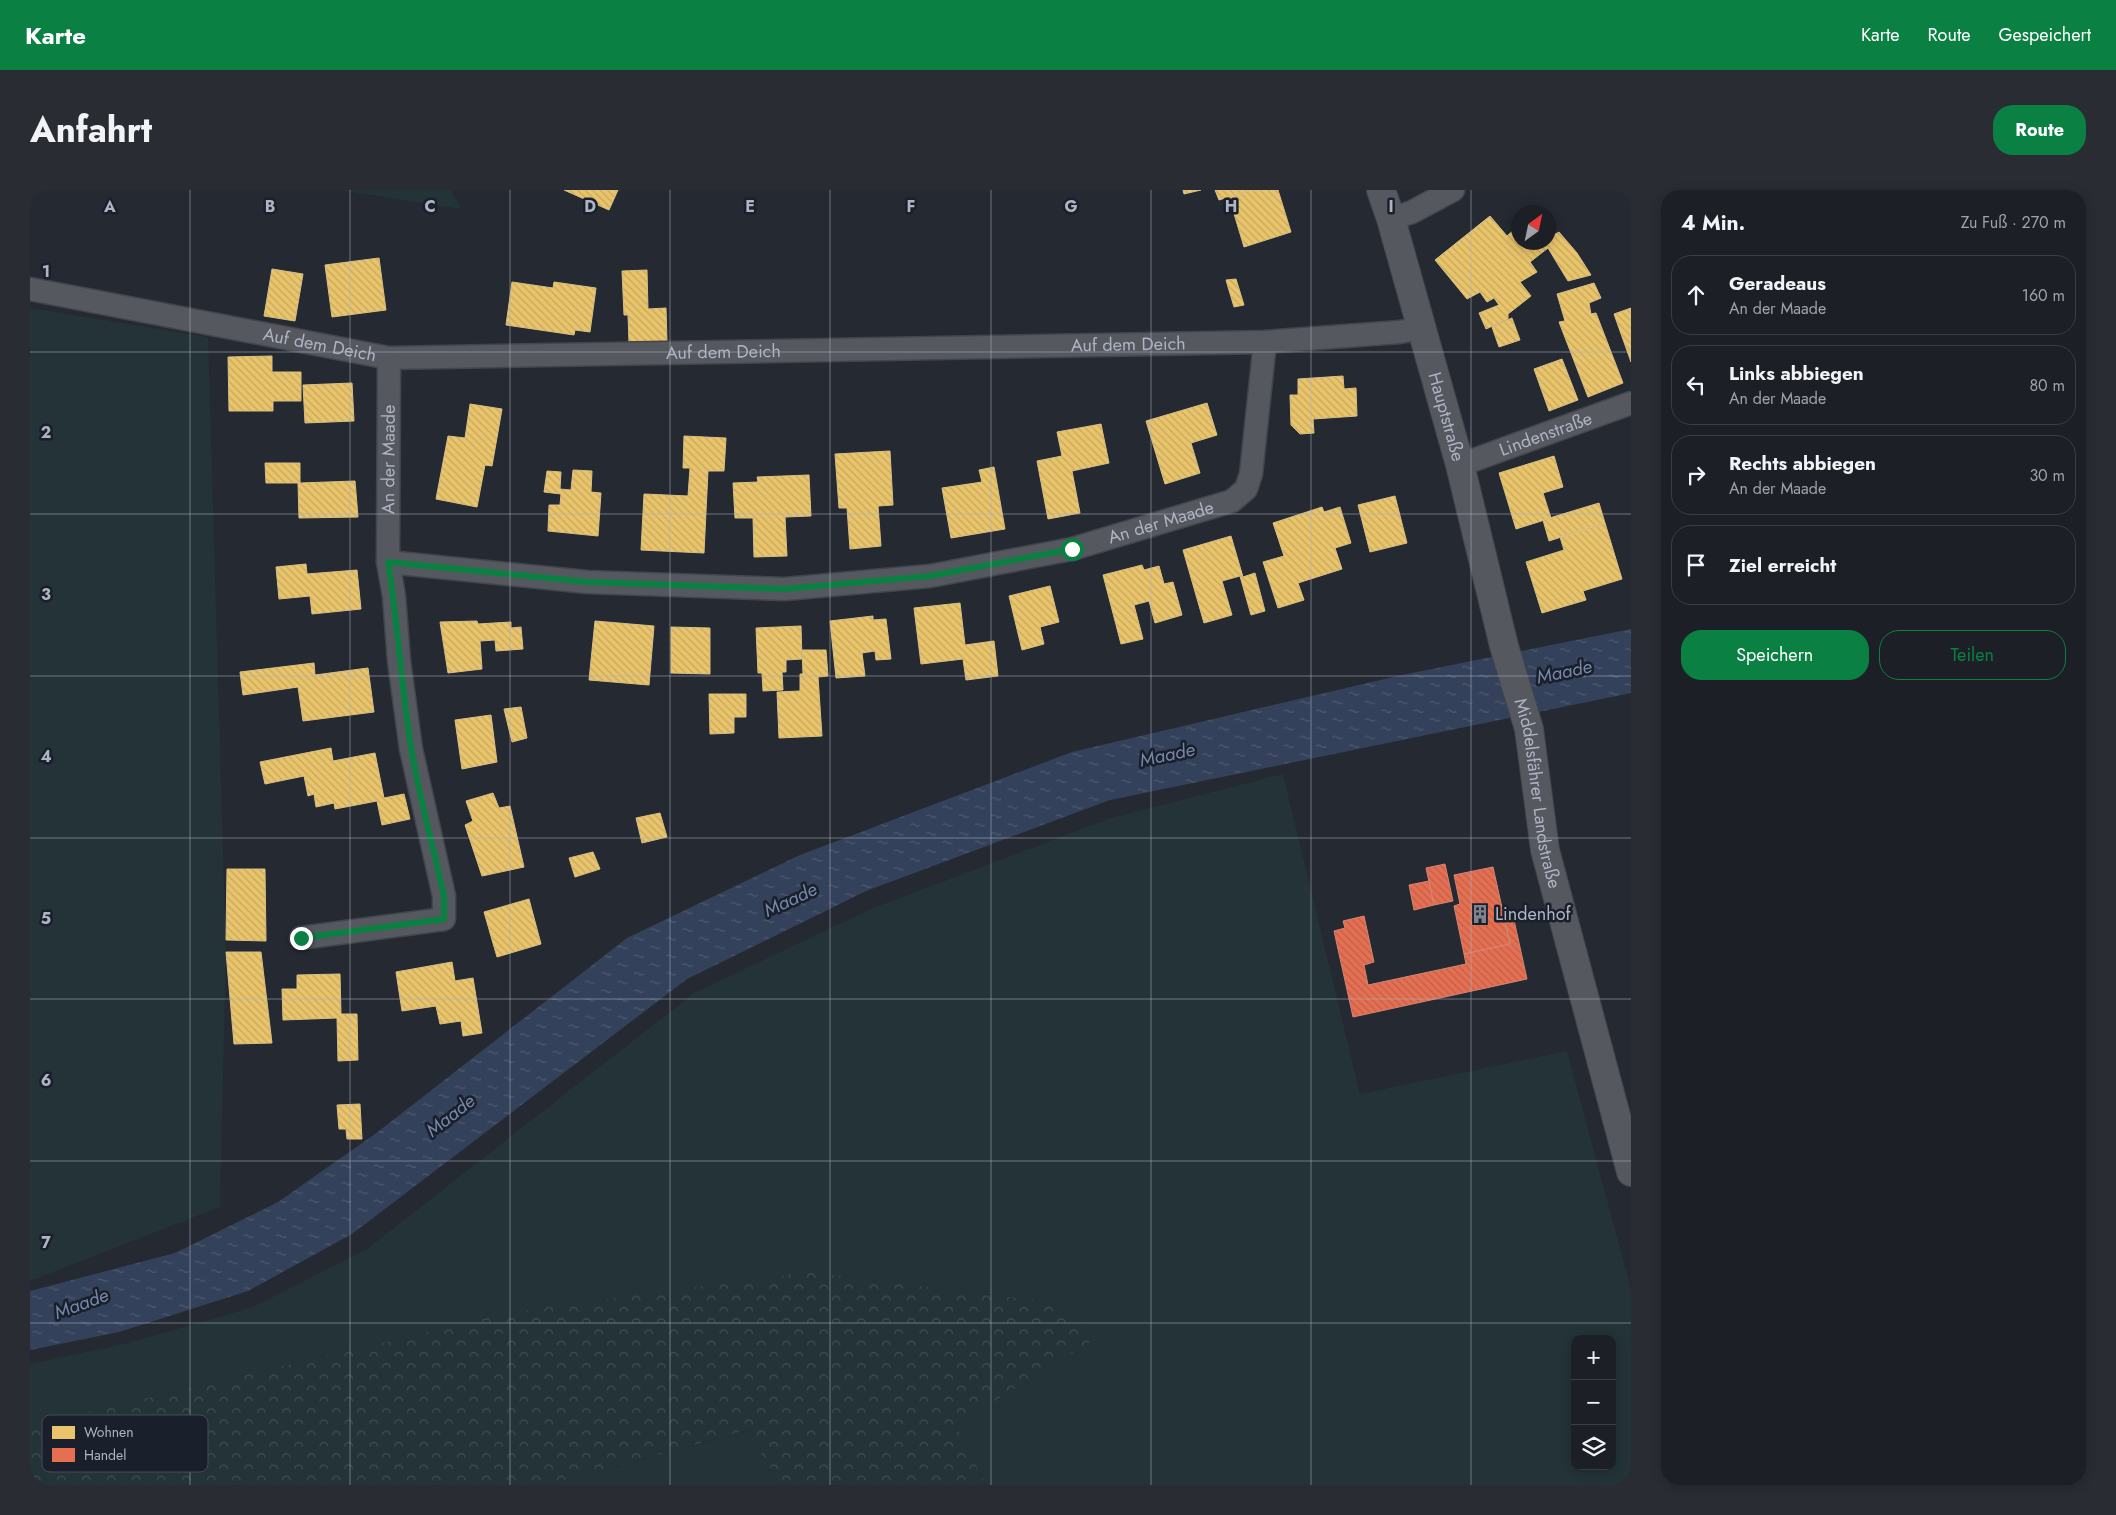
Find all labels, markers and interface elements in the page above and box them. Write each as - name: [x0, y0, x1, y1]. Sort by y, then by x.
- text: Karte: [25, 18, 86, 53]
- text: Karte: [1861, 22, 1900, 48]
- text: Route: [1928, 22, 1970, 48]
- text: Gespeichert: [1998, 22, 2091, 48]
- text: Anfahrt: [30, 105, 152, 155]
- button: Route: [1993, 105, 2086, 155]
- text: A: [103, 195, 116, 218]
- text: B: [265, 195, 275, 218]
- text: C: [424, 195, 436, 218]
- text: D: [584, 195, 596, 218]
- text: E: [745, 195, 755, 218]
- text: F: [907, 195, 915, 218]
- text: G: [1064, 195, 1078, 218]
- text: H: [1225, 195, 1237, 218]
- text: I: [1388, 195, 1394, 218]
- north arrow: [1511, 205, 1556, 250]
- text: 4 Min.: [1681, 208, 1745, 238]
- text: Zu Fuß · 270 m: [1961, 211, 2066, 234]
- text: 1: [42, 260, 50, 283]
- text: Geradeaus: [1729, 270, 1826, 297]
- icon: ahead: [1682, 281, 1710, 309]
- text: 160 m: [2022, 284, 2065, 307]
- text: An der Maade: [1729, 297, 1826, 320]
- street label: Auf dem Deich: [261, 321, 379, 368]
- street label: Auf dem Deich: [1071, 330, 1186, 359]
- street label: Auf dem Deich: [666, 338, 781, 366]
- text: Links abbiegen: [1729, 360, 1864, 387]
- street label: Hauptstraße: [1422, 369, 1471, 464]
- icon: left: [1682, 371, 1710, 399]
- text: 80 m: [2029, 374, 2065, 397]
- text: An der Maade: [1729, 387, 1826, 410]
- street label: An der Maade: [375, 405, 402, 514]
- street label: Lindenstraße: [1495, 405, 1596, 463]
- text: 2: [41, 421, 51, 444]
- text: Rechts abbiegen: [1729, 450, 1876, 477]
- icon: right: [1682, 461, 1710, 489]
- text: 30 m: [2029, 464, 2065, 487]
- text: An der Maade: [1729, 477, 1826, 500]
- street label: An der Maade: [1105, 494, 1217, 551]
- route start: [1061, 538, 1084, 561]
- icon: arrive: [1682, 551, 1710, 579]
- text: Ziel erreicht: [1729, 552, 1836, 579]
- text: 3: [41, 583, 51, 606]
- button: Speichern: [1681, 630, 1869, 680]
- button: Teilen: [1879, 630, 2066, 680]
- water label: Maade: [1534, 652, 1595, 691]
- street label: Middelsfährer Landstraße: [1507, 695, 1568, 891]
- water label: Maade: [1137, 735, 1198, 774]
- text: 4: [40, 745, 52, 768]
- water label: Maade: [759, 875, 822, 924]
- place label: Lindenhof: [1495, 901, 1571, 927]
- building icon: Lindenhof: [1469, 903, 1491, 925]
- text: 5: [41, 907, 51, 930]
- route end: [290, 927, 313, 950]
- text: 6: [41, 1069, 51, 1092]
- water label: Maade: [420, 1087, 481, 1143]
- text: 7: [41, 1231, 51, 1254]
- water label: Maade: [50, 1281, 113, 1326]
- map controls: [1571, 1335, 1616, 1470]
- button: +: [1571, 1335, 1616, 1380]
- button: −: [1571, 1380, 1616, 1425]
- legend: [42, 1415, 208, 1472]
- text: Wohnen: [84, 1422, 134, 1442]
- button: layers: [1571, 1425, 1616, 1470]
- text: Handel: [84, 1445, 127, 1465]

